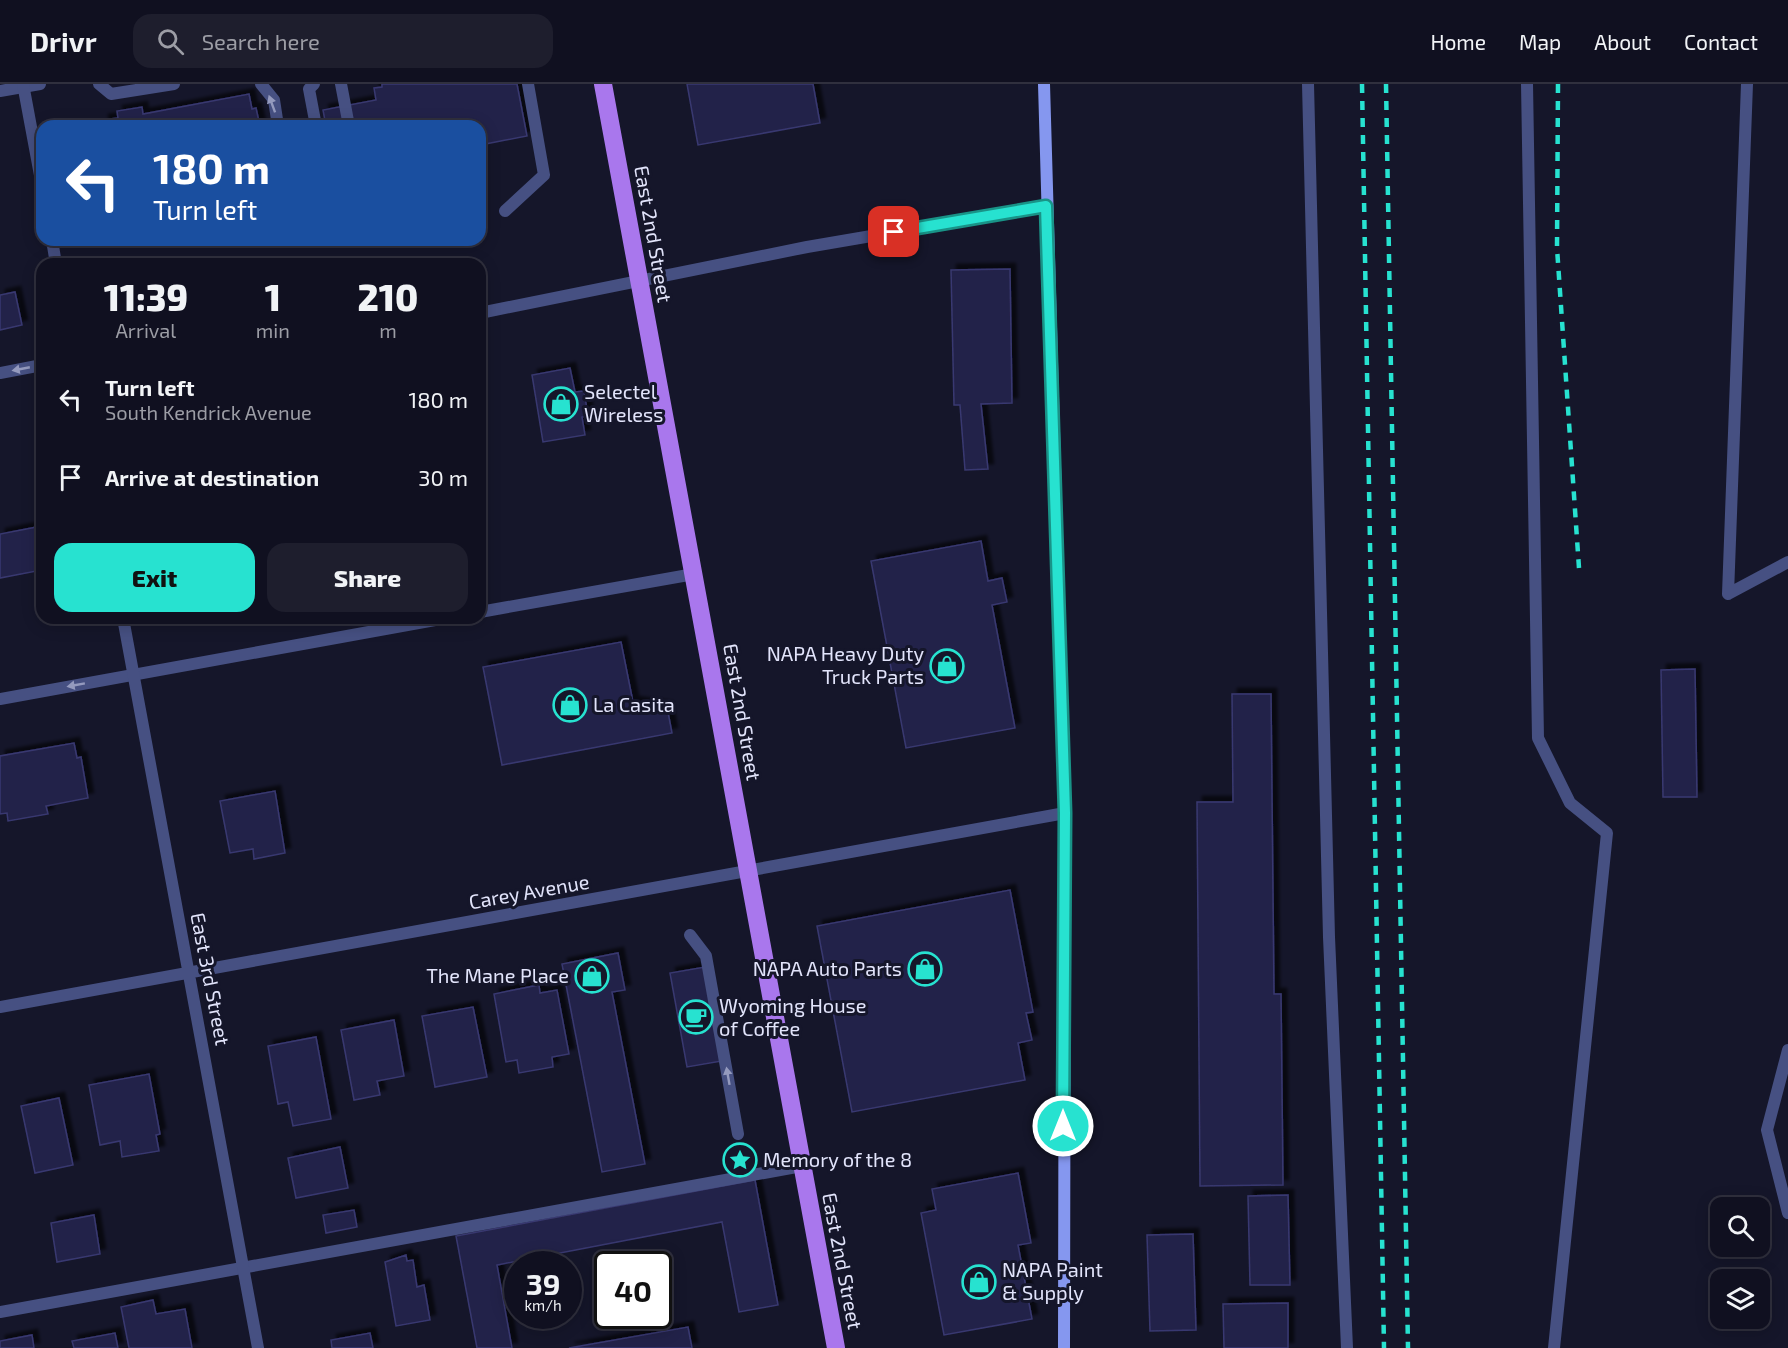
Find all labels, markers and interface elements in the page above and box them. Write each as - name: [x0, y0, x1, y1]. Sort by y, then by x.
- search box: [133, 14, 553, 68]
- text: Drivr: [30, 24, 97, 58]
- icon: search: [154, 25, 187, 58]
- text: Search here: [202, 28, 320, 54]
- text: Home: [1430, 29, 1486, 54]
- text: Map: [1519, 29, 1561, 54]
- text: About: [1594, 29, 1651, 54]
- text: Contact: [1684, 29, 1758, 54]
- one-way arrow: [267, 94, 277, 112]
- text: 180 m: [153, 142, 270, 192]
- icon: left: [54, 144, 132, 222]
- street label: East 2nd Street: [630, 163, 678, 305]
- text: Turn left: [153, 193, 257, 225]
- pin: [868, 206, 919, 257]
- icon: arrive: [877, 215, 910, 248]
- text: 11:39: [104, 275, 188, 318]
- text: 1: [265, 275, 281, 318]
- text: 210: [358, 275, 418, 318]
- text: Arrival: [115, 318, 176, 342]
- text: min: [256, 318, 290, 342]
- text: m: [379, 318, 397, 342]
- one-way arrow: [11, 365, 30, 374]
- text: Turn left: [105, 374, 194, 400]
- place label: Selectel Wireless: [584, 379, 663, 426]
- icon: left: [54, 383, 87, 416]
- text: 180 m: [408, 386, 468, 412]
- shop icon: Selectel Wireless: [543, 386, 579, 422]
- text: South Kendrick Avenue: [105, 400, 312, 424]
- icon: arrive: [54, 461, 87, 494]
- text: Arrive at destination: [105, 464, 319, 490]
- text: 30 m: [418, 464, 468, 490]
- button: Exit: [54, 543, 255, 612]
- button: Share: [267, 543, 468, 612]
- street label: East 2nd Street: [719, 641, 767, 783]
- place label: NAPA Heavy Duty Truck Parts: [767, 641, 924, 688]
- shop icon: NAPA Heavy Duty Truck Parts: [929, 648, 965, 684]
- one-way arrow: [66, 681, 85, 690]
- shop icon: La Casita: [552, 687, 588, 723]
- place label: La Casita: [593, 692, 675, 716]
- street label: Carey Avenue: [467, 869, 591, 913]
- street label: East 3rd Street: [186, 910, 236, 1048]
- shop icon: NAPA Auto Parts: [907, 951, 943, 987]
- place label: NAPA Auto Parts: [753, 956, 902, 980]
- shop icon: The Mane Place: [574, 958, 610, 994]
- place label: The Mane Place: [426, 963, 569, 987]
- place label: Wyoming House of Coffee: [719, 993, 867, 1040]
- cafe icon: Wyoming House of Coffee: [678, 999, 714, 1035]
- one-way arrow: [723, 1067, 732, 1086]
- position arrow: [1031, 1094, 1095, 1158]
- place icon: Memory of the 8: [722, 1142, 758, 1178]
- place label: Memory of the 8: [763, 1147, 912, 1171]
- street label: East 2nd Street: [818, 1190, 868, 1332]
- map controls: [1710, 1197, 1770, 1329]
- button: search: [1710, 1197, 1770, 1257]
- speed limit sign: 40: [594, 1251, 672, 1329]
- place label: NAPA Paint & Supply: [1002, 1257, 1103, 1304]
- shop icon: NAPA Paint & Supply: [961, 1264, 997, 1300]
- text: 39: [526, 1265, 560, 1301]
- button: layers: [1710, 1269, 1770, 1329]
- text: km/h: [524, 1296, 562, 1314]

